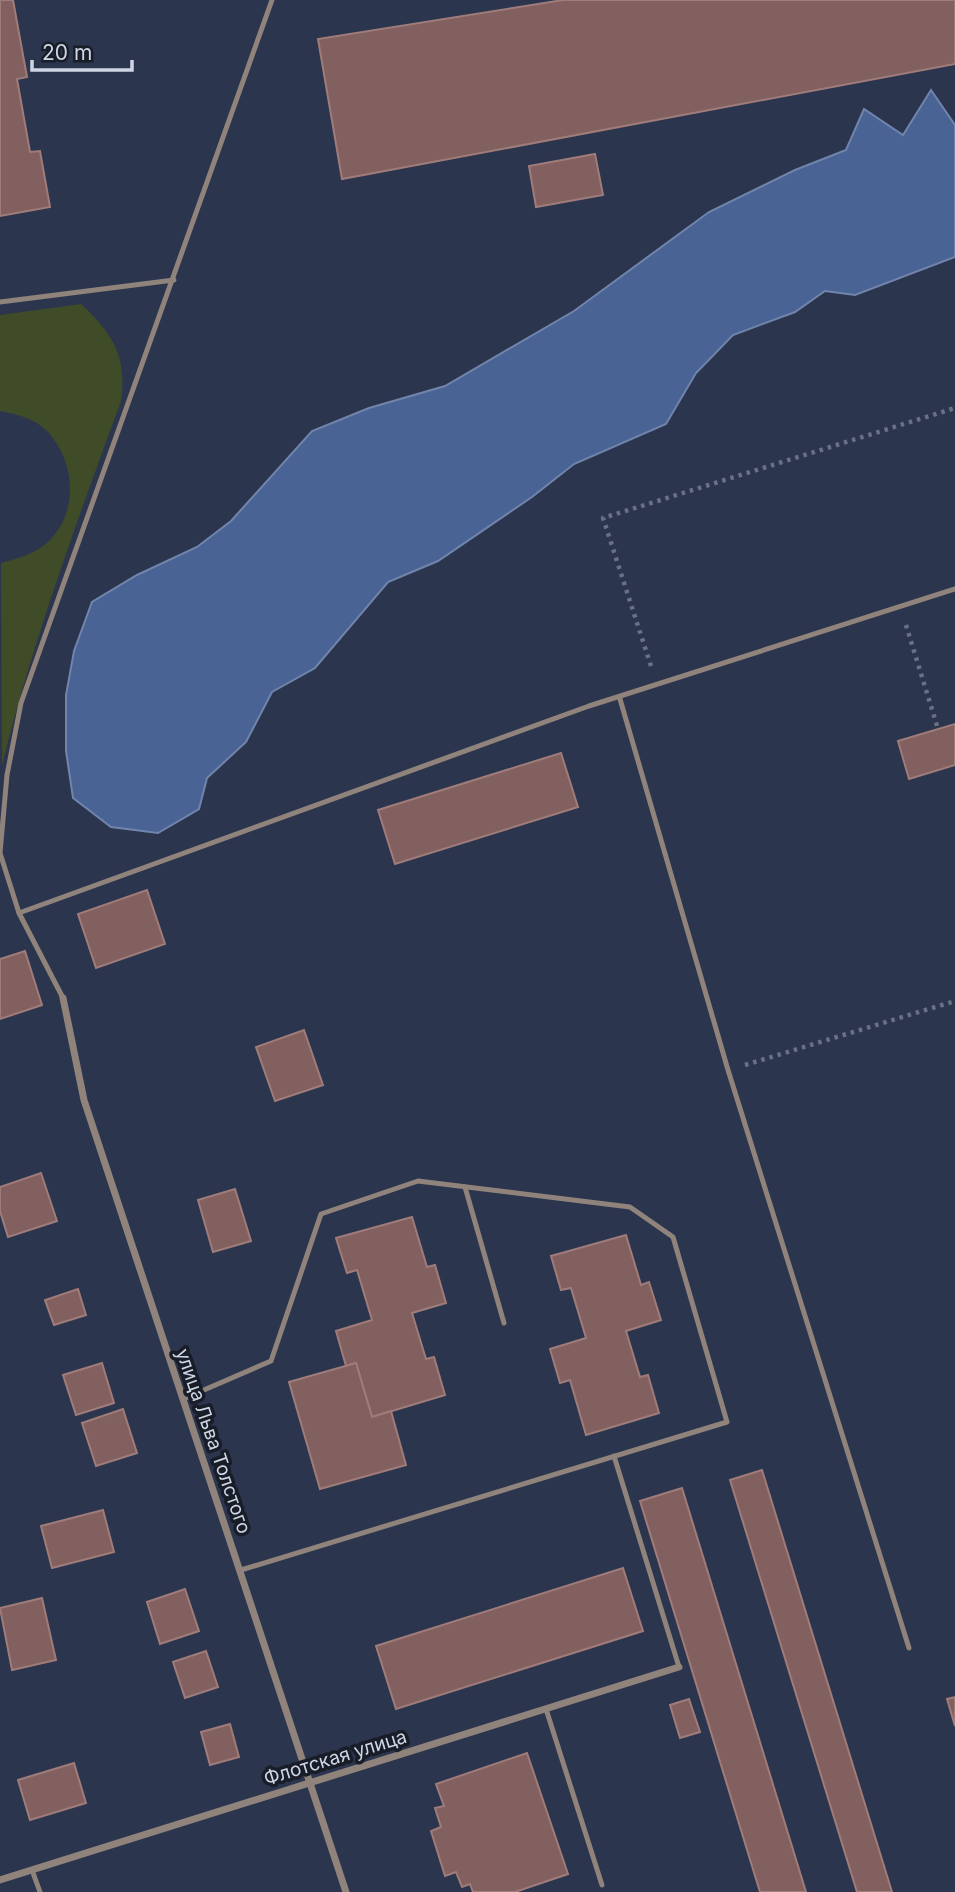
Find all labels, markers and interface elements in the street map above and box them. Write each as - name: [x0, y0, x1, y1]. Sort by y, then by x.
- scale bar: [32, 28, 131, 72]
- text: 20 m: [42, 40, 92, 65]
- street label: улица Льва Толстого: [171, 1346, 256, 1537]
- street label: Флотская улица: [261, 1725, 409, 1790]

